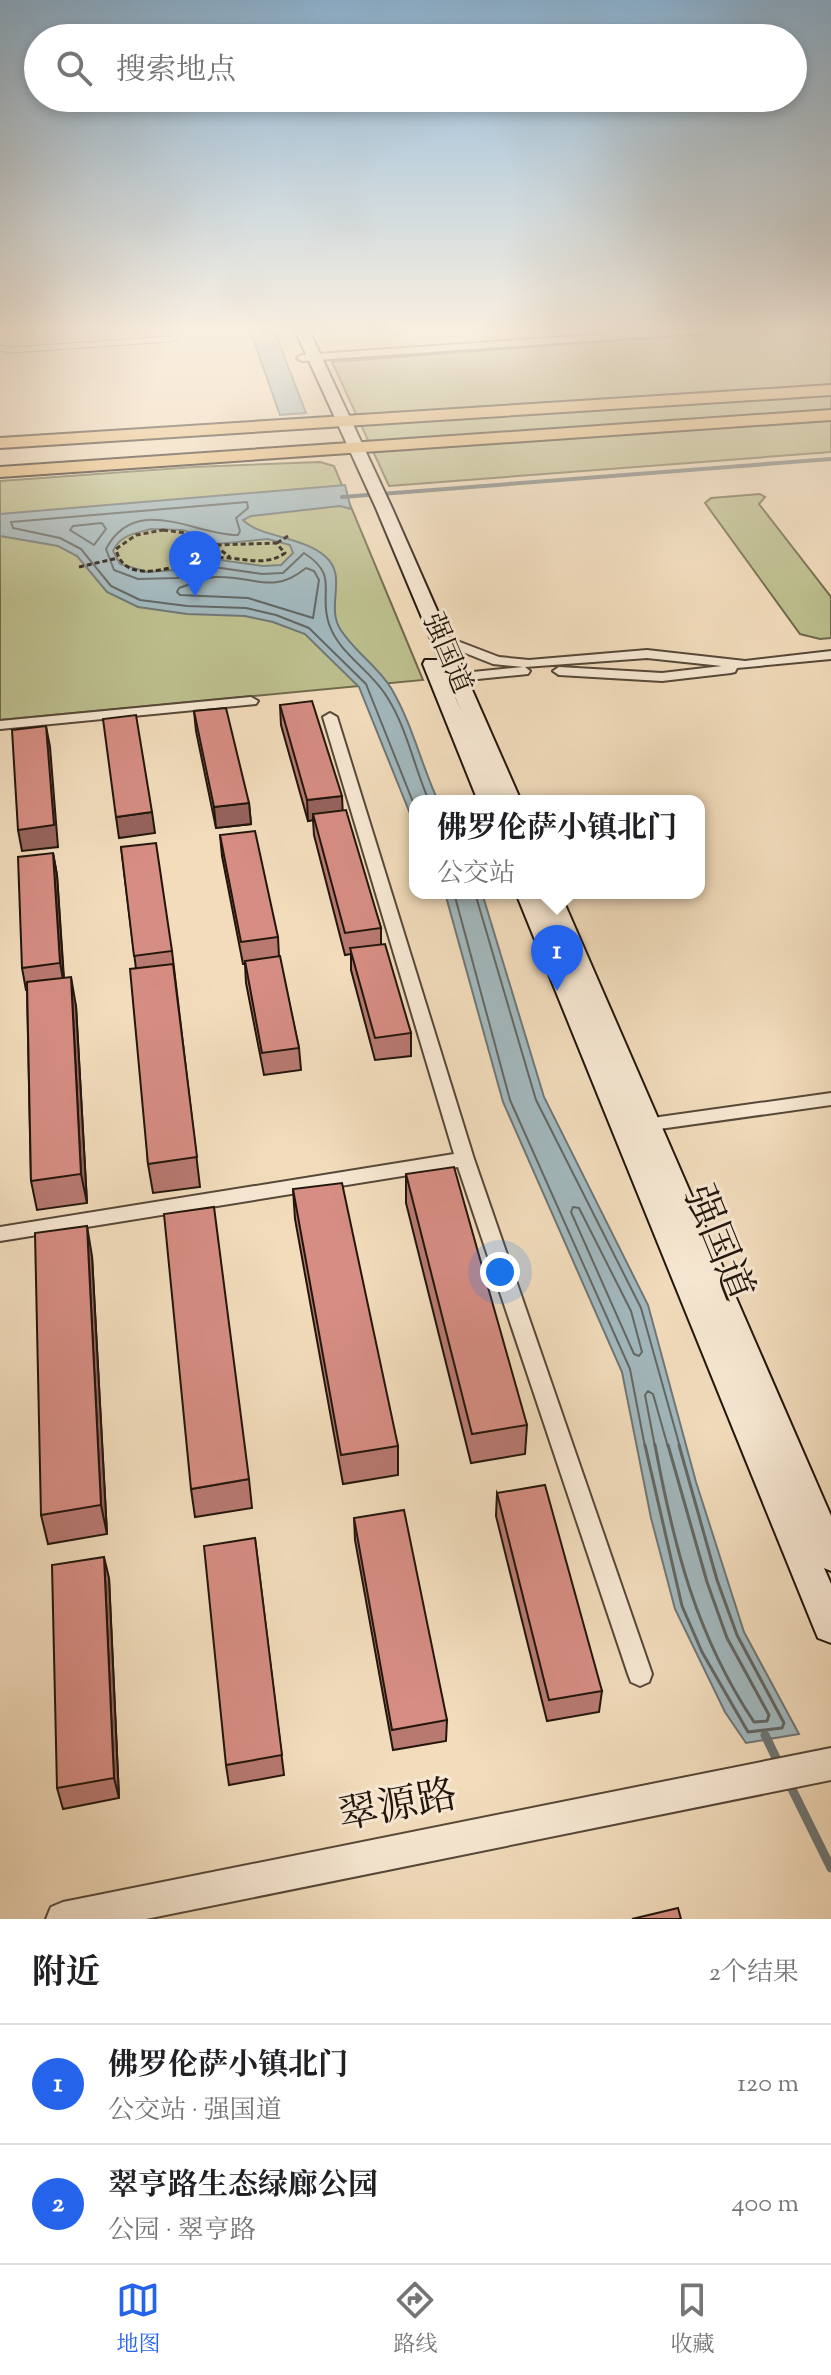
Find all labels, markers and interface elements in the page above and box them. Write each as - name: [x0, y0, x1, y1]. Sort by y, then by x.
- search box: [24, 24, 807, 112]
- icon: search: [52, 46, 96, 90]
- text: 搜索地点: [116, 50, 236, 93]
- pin: 2: [169, 531, 221, 597]
- street label: 强国道: [411, 608, 481, 700]
- popup: [409, 795, 705, 899]
- text: 佛罗伦萨小镇北门: [437, 808, 677, 851]
- text: 公交站: [437, 856, 515, 893]
- pin: 1: [531, 925, 583, 991]
- street label: 强国道: [667, 1178, 765, 1310]
- your location: [480, 1252, 520, 1292]
- street label: 翠源路: [334, 1769, 462, 1847]
- text: 附近: [32, 1950, 100, 1999]
- text: 2个结果: [709, 1955, 799, 1992]
- text: 佛罗伦萨小镇北门: [108, 2045, 348, 2088]
- text: 1: [54, 2066, 62, 2103]
- text: 120 m: [737, 2066, 799, 2103]
- text: 公交站 · 强国道: [108, 2093, 282, 2130]
- text: 翠亨路生态绿廊公园: [108, 2165, 378, 2208]
- text: 2: [52, 2186, 64, 2223]
- text: 400 m: [732, 2186, 799, 2223]
- text: 公园 · 翠亨路: [108, 2213, 256, 2250]
- tab: 地图: [116, 2278, 161, 2362]
- tab: 路线: [393, 2278, 438, 2362]
- tab: 收藏: [670, 2278, 715, 2362]

